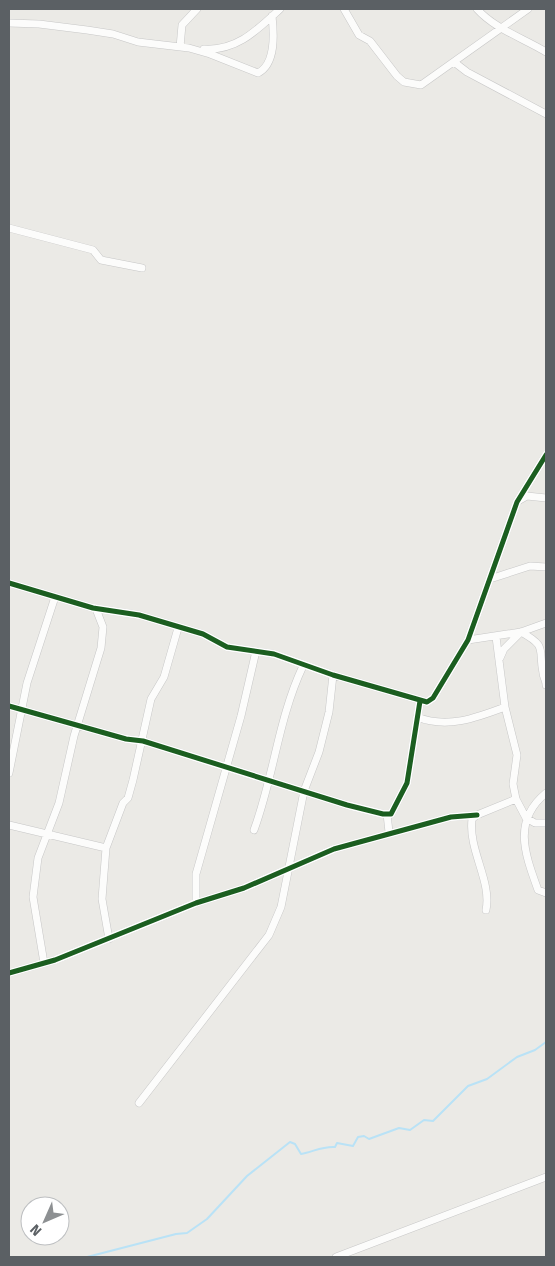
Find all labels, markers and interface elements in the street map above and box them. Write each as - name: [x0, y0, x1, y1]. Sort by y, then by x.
- north arrow: [20, 1196, 70, 1246]
- text: N: [27, 1221, 45, 1239]

